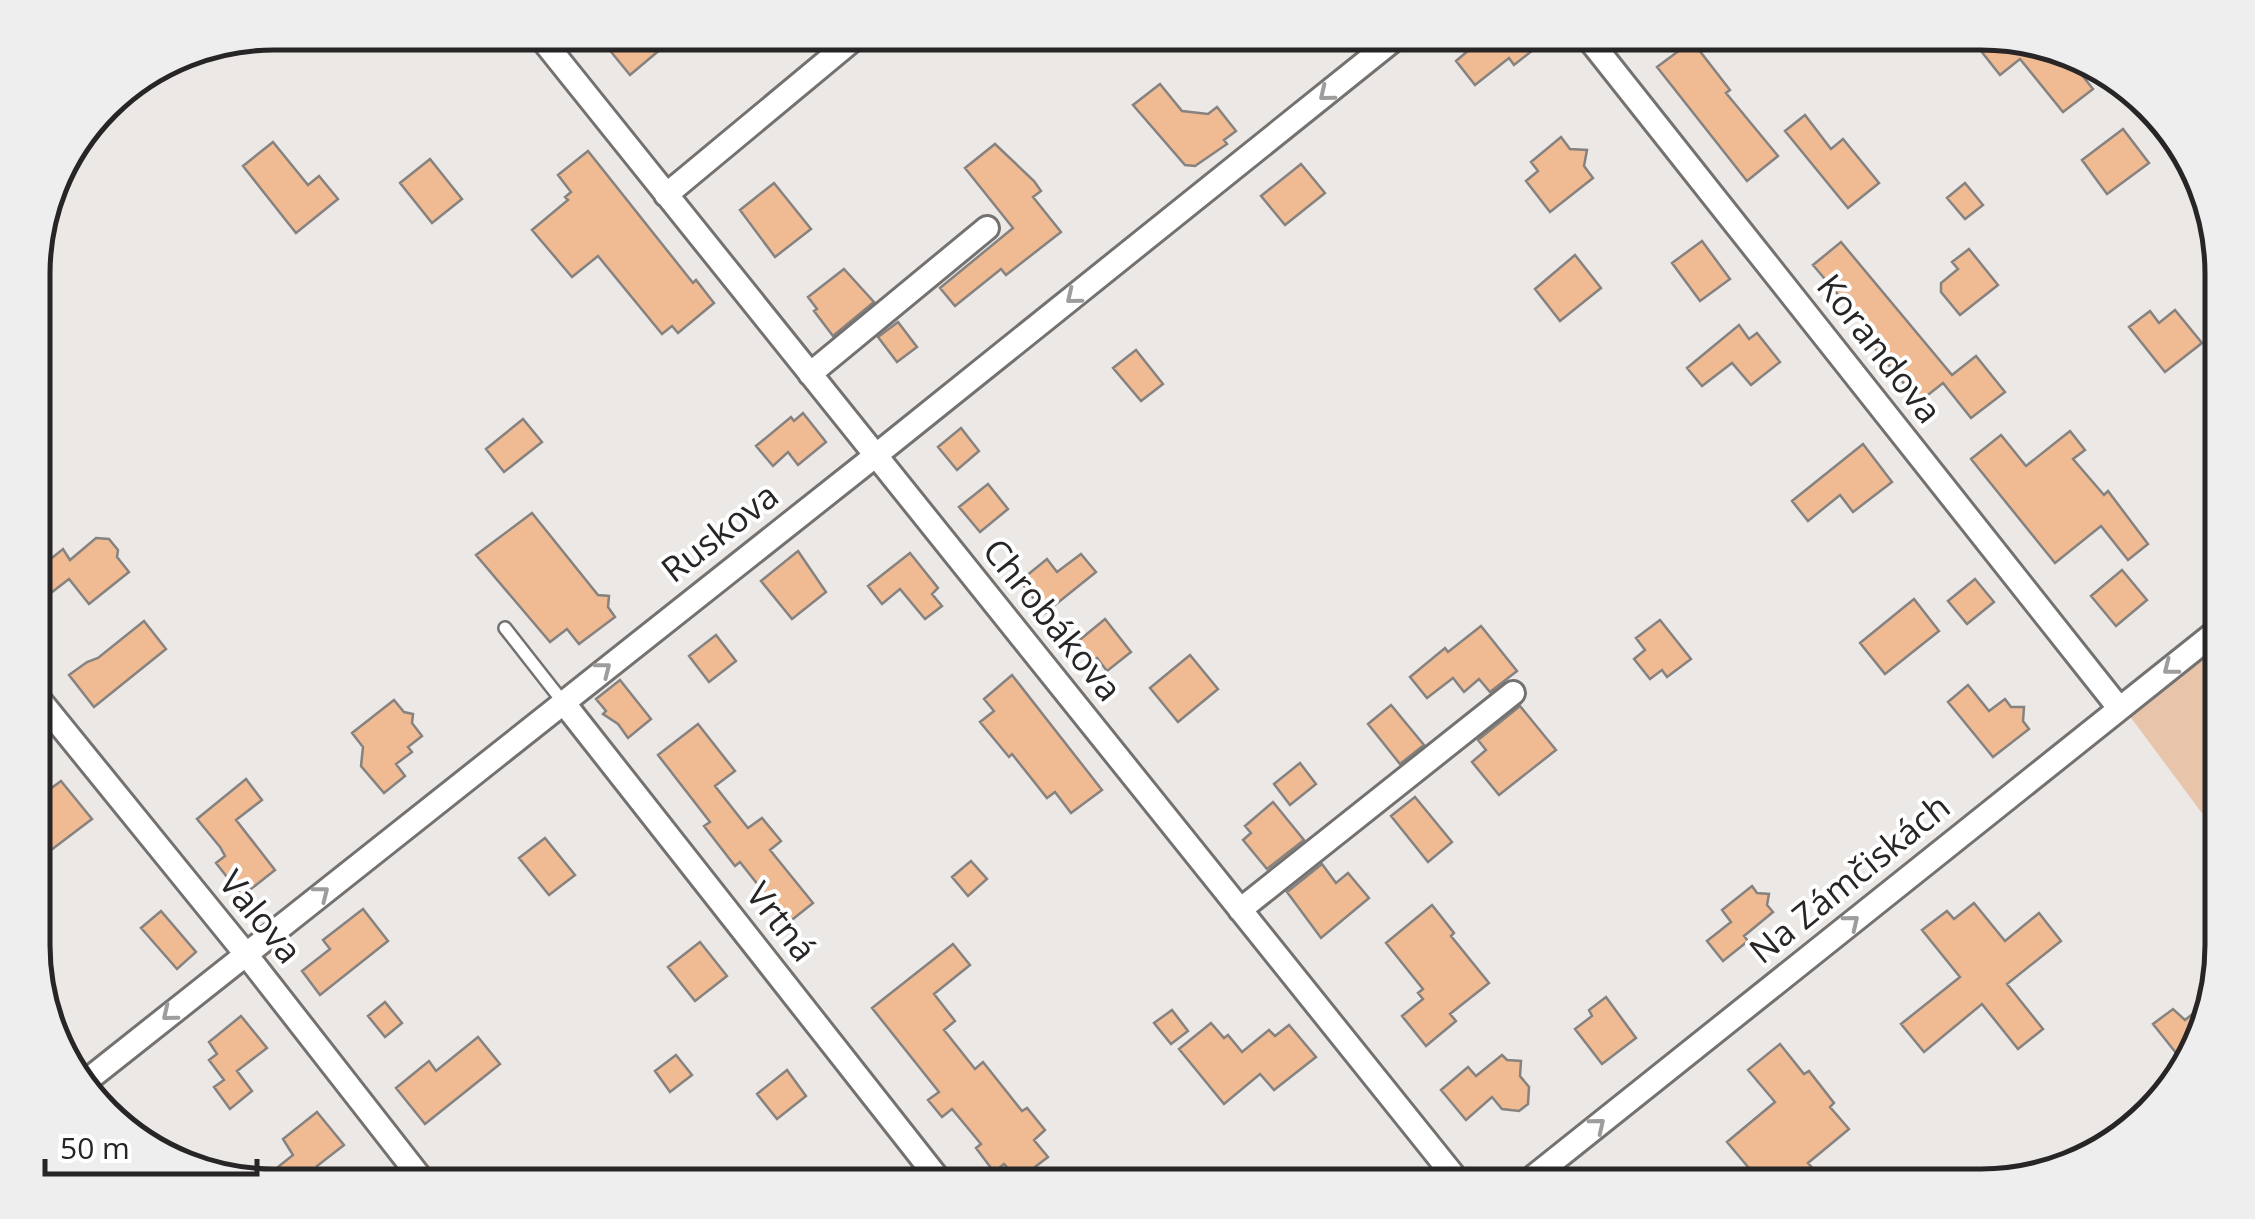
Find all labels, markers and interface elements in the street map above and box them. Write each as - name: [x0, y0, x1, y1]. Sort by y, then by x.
- one-way arrow: [1319, 82, 1337, 100]
- street label: Korandova: [1807, 264, 1953, 432]
- one-way arrow: [1066, 285, 1084, 303]
- street label: Ruskova: [651, 471, 787, 592]
- street label: Chrobákova: [973, 528, 1133, 710]
- one-way arrow: [2164, 656, 2182, 673]
- one-way arrow: [593, 664, 611, 681]
- street label: Na Zámčiskách: [1739, 782, 1959, 973]
- street label: Valova: [209, 860, 313, 972]
- street label: Vrtná: [736, 872, 828, 970]
- one-way arrow: [310, 887, 328, 905]
- one-way arrow: [1841, 916, 1859, 934]
- one-way arrow: [162, 1002, 180, 1020]
- scale bar: [45, 1114, 258, 1176]
- one-way arrow: [1587, 1119, 1605, 1137]
- text: 50 m: [60, 1127, 130, 1168]

